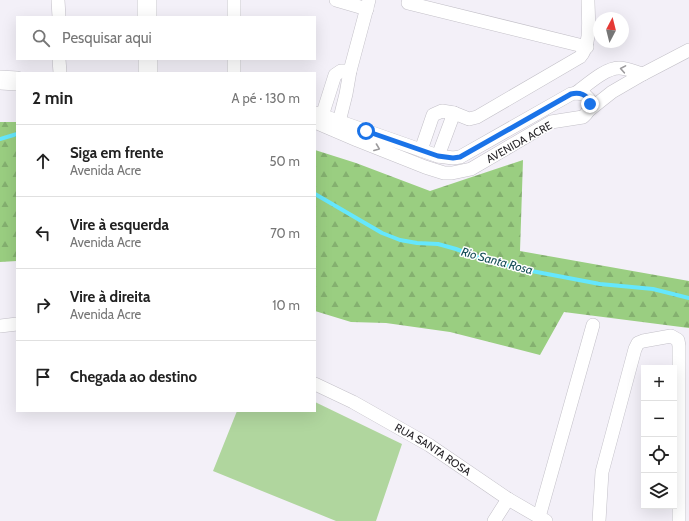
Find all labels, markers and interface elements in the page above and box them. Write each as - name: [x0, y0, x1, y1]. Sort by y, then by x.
- north arrow: [593, 12, 629, 48]
- search box: [16, 16, 316, 60]
- icon: search: [30, 27, 52, 49]
- text: Pesquisar aqui: [62, 29, 152, 47]
- one-way arrow: [620, 65, 626, 74]
- text: 2 min: [32, 88, 73, 108]
- text: A pé · 130 m: [232, 90, 300, 106]
- route end: [581, 95, 599, 113]
- street label: AVENIDA ACRE: [484, 118, 554, 166]
- route start: [357, 122, 375, 140]
- text: Siga em frente: [70, 144, 163, 162]
- one-way arrow: [373, 144, 380, 152]
- icon: ahead: [32, 150, 54, 172]
- text: 50 m: [270, 153, 300, 169]
- text: Avenida Acre: [70, 162, 141, 178]
- text: Vire à esquerda: [70, 216, 169, 234]
- icon: left: [32, 222, 54, 244]
- text: 70 m: [270, 225, 300, 241]
- text: Avenida Acre: [70, 234, 141, 250]
- water label: Rio Santa Rosa: [460, 244, 535, 277]
- text: Vire à direita: [70, 288, 151, 306]
- icon: right: [32, 294, 54, 316]
- text: 10 m: [272, 297, 300, 313]
- text: Avenida Acre: [70, 306, 141, 322]
- map controls: [641, 365, 677, 509]
- button: +: [641, 365, 677, 401]
- icon: arrive: [32, 366, 54, 388]
- text: Chegada ao destino: [70, 368, 197, 386]
- button: −: [641, 401, 677, 437]
- street label: RUA SANTA ROSA: [392, 420, 474, 479]
- button: locate: [641, 437, 677, 473]
- button: layers: [641, 473, 677, 509]

